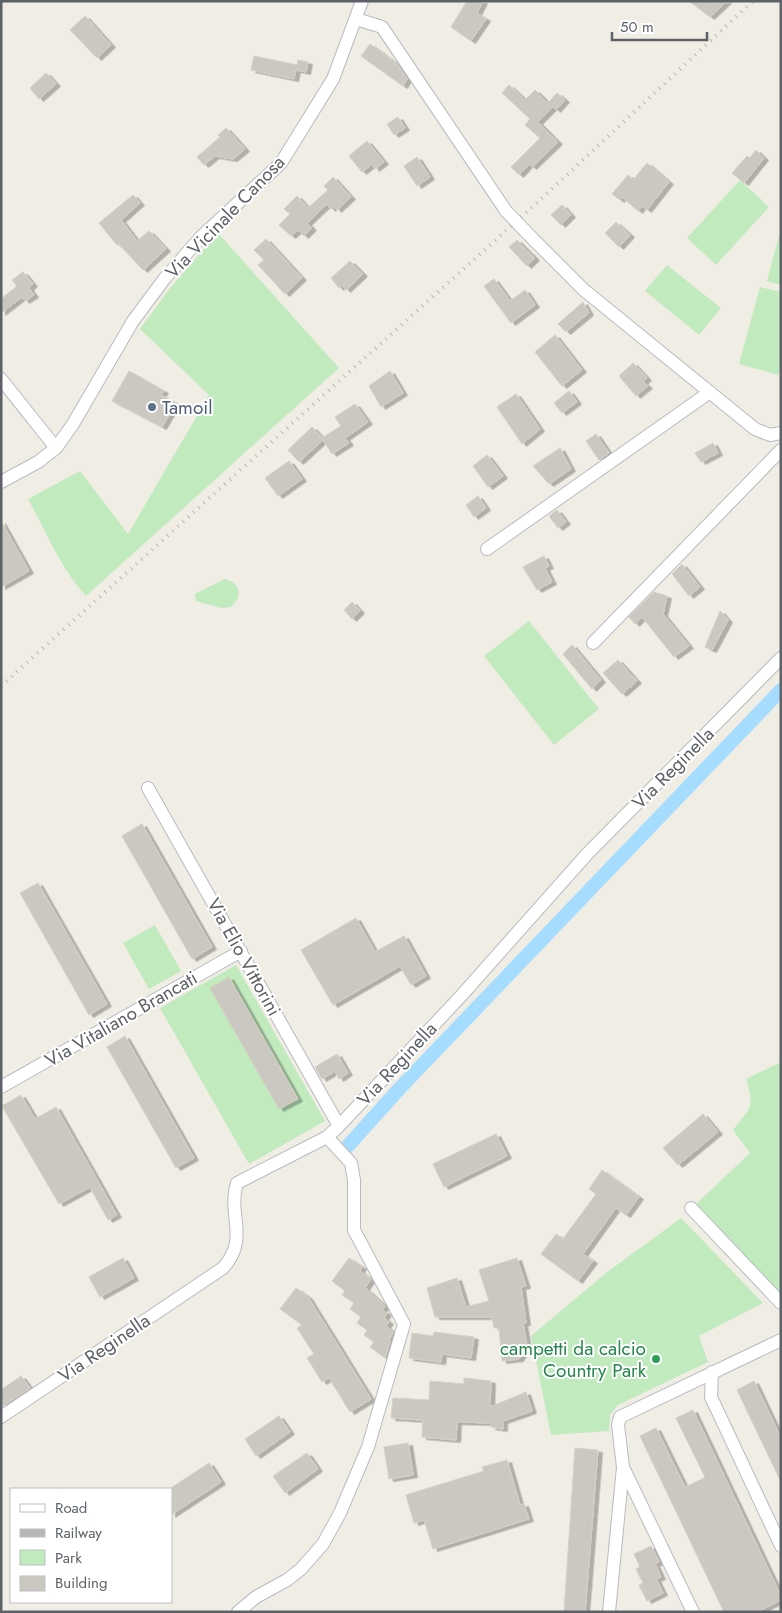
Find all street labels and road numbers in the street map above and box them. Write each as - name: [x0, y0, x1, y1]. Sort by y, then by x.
- street label: Via Vicinale Canosa: [159, 149, 291, 285]
- street label: Via Reginella: [626, 721, 720, 815]
- street label: Via Elio Vittorini: [200, 893, 288, 1021]
- street label: Via Vitaliano Brancati: [40, 964, 202, 1074]
- street label: Via Reginella: [351, 1016, 443, 1112]
- street label: Via Reginella: [52, 1307, 156, 1389]

